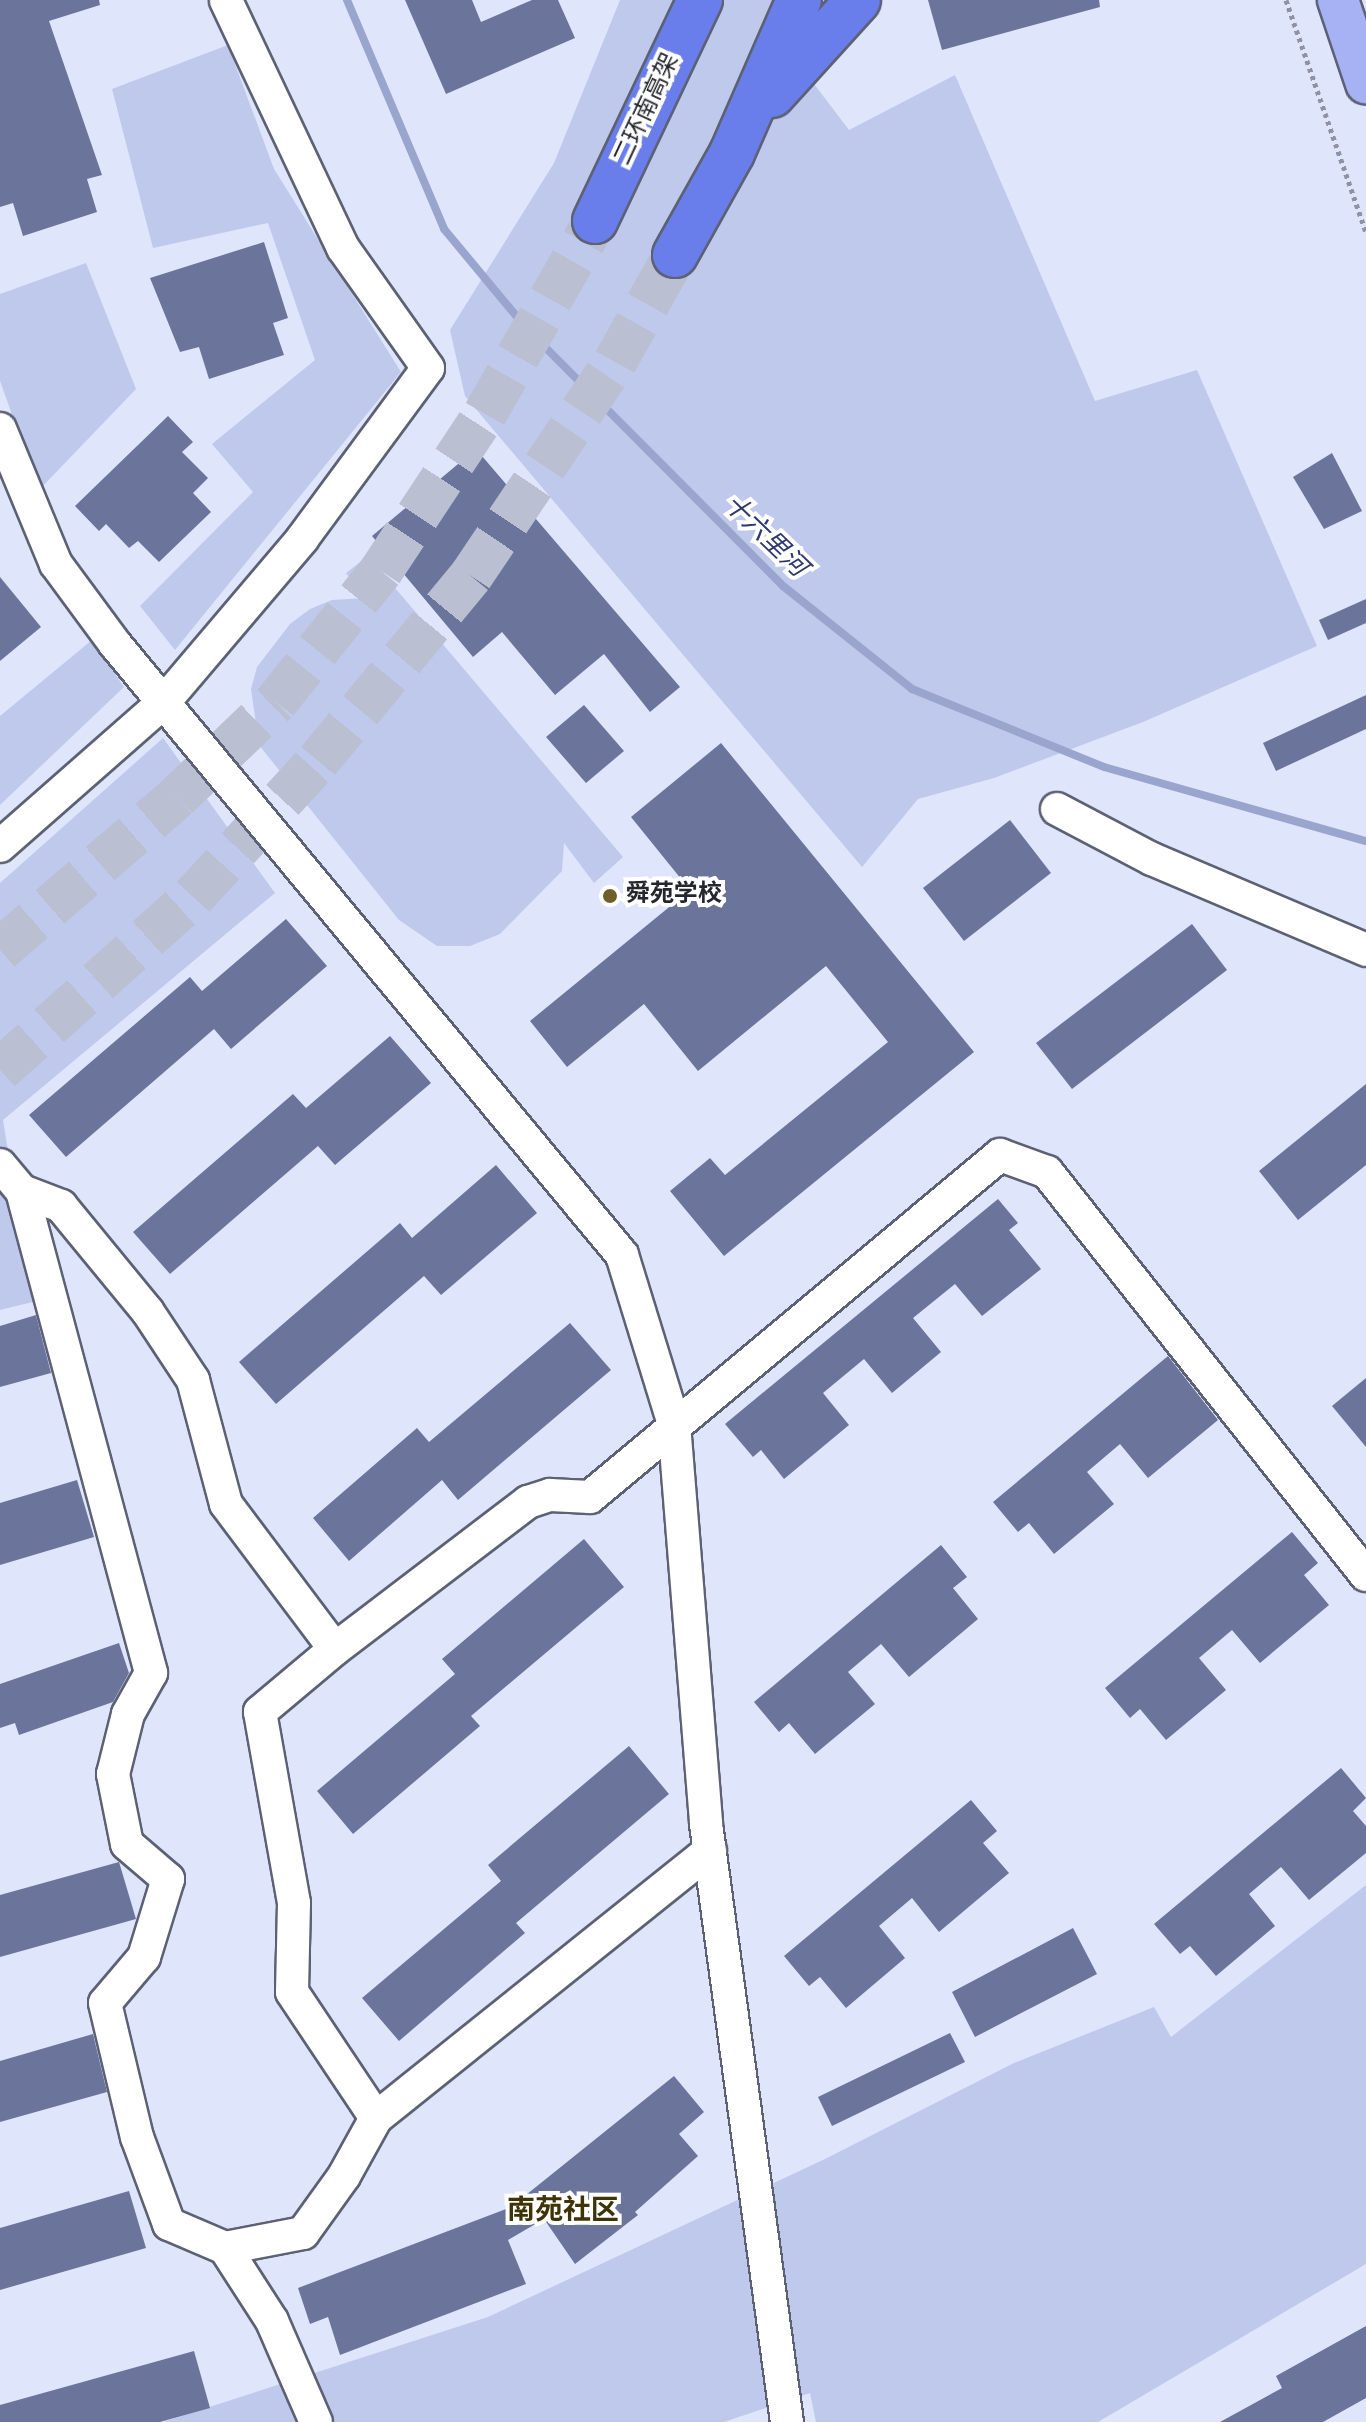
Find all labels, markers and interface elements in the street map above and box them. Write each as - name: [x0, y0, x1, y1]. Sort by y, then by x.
- street label: 二环南高架: [610, 50, 686, 170]
- water label: 十六里河: [716, 490, 812, 584]
- place label: 舜苑学校: [626, 882, 722, 910]
- marker: 舜苑学校: [601, 887, 619, 905]
- district label: 南苑社区: [507, 2195, 619, 2229]

